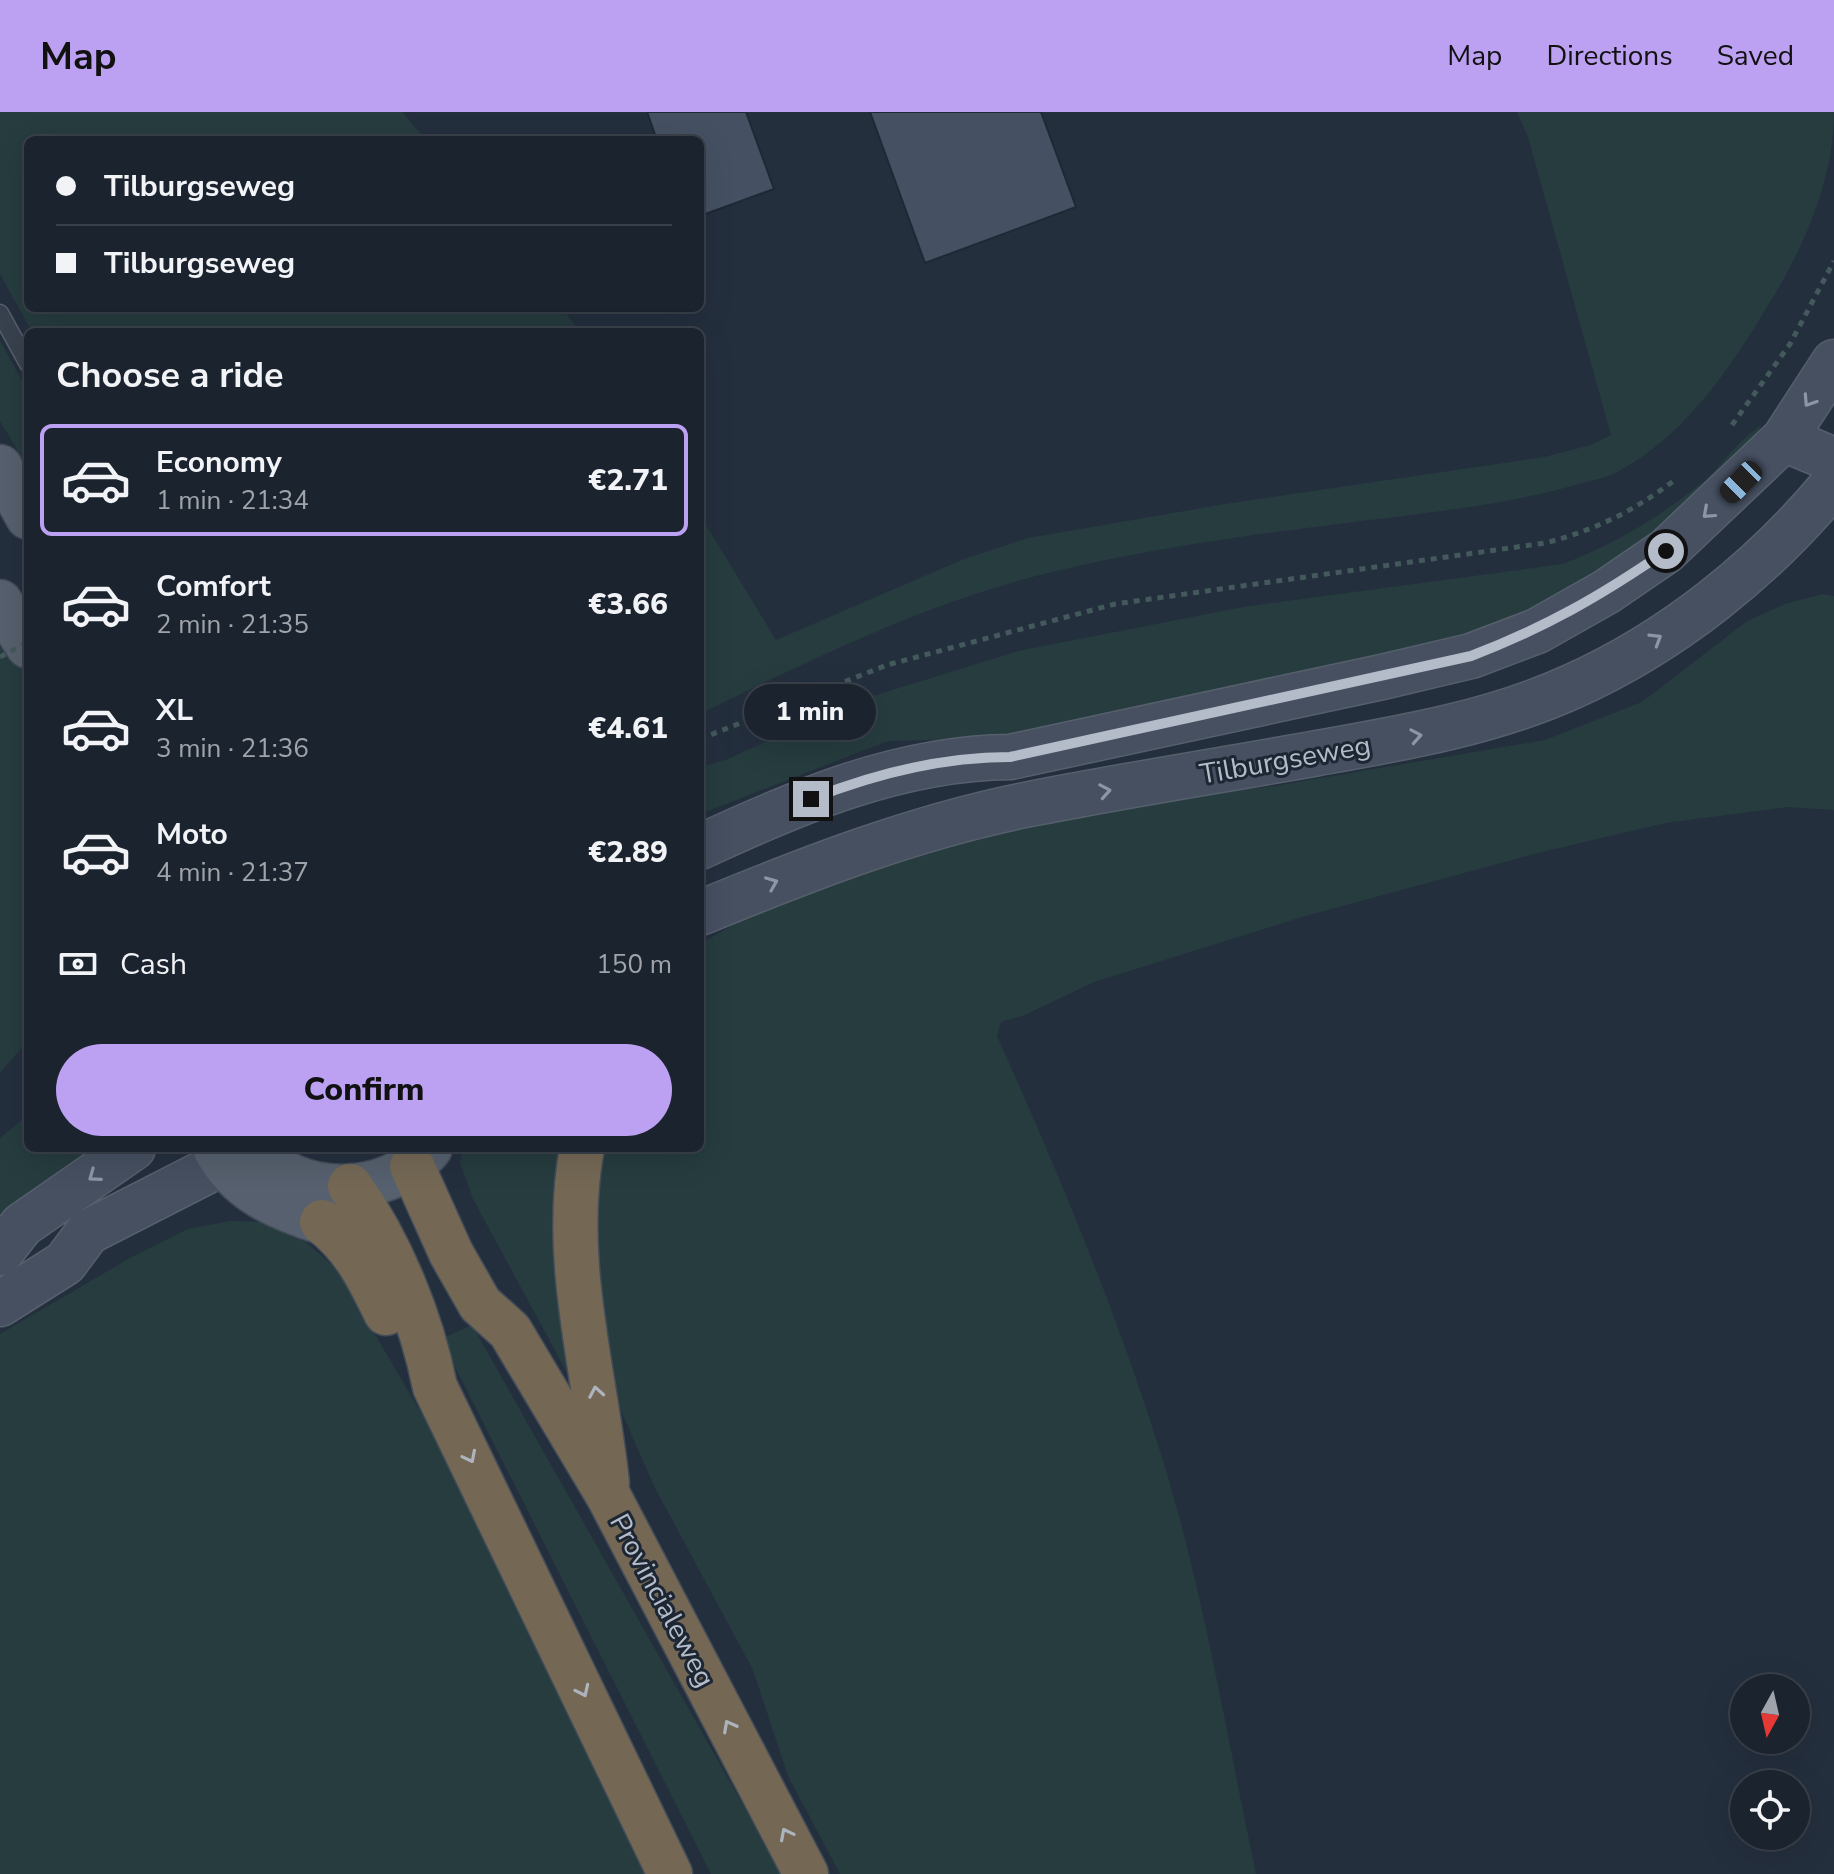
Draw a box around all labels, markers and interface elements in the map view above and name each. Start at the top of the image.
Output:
text: Map [40,31,117,82]
text: Map [1447,37,1502,75]
text: Directions [1546,37,1673,75]
text: Saved [1717,37,1794,75]
text: Tilburgseweg [104,166,295,207]
text: Tilburgseweg [104,243,295,284]
text: Choose a ride [56,351,284,400]
one-way arrow [1804,392,1819,406]
text: Economy [156,442,282,483]
icon: car [60,444,132,516]
car [1716,457,1766,507]
text: €2.71 [588,460,668,501]
text: 1 min · 21:34 [156,483,309,518]
one-way arrow [1703,503,1718,518]
route start [1648,533,1684,569]
text: Comfort [156,566,271,607]
icon: car [60,568,132,640]
text: €3.66 [588,584,668,625]
text: 2 min · 21:35 [156,607,309,642]
one-way arrow [1647,634,1662,649]
callout: 1 min [745,683,877,739]
text: XL [156,690,193,731]
icon: car [60,692,132,764]
text: 1 min [776,694,844,729]
text: €4.61 [588,708,668,749]
street label: Tilburgseweg [1197,726,1374,794]
one-way arrow [1409,729,1423,746]
text: 3 min · 21:36 [156,731,309,766]
route end [793,781,829,817]
one-way arrow [1098,783,1112,800]
text: Moto [156,814,228,855]
icon: car [60,816,132,888]
text: €2.89 [588,832,668,873]
text: 4 min · 21:37 [156,855,309,890]
one-way arrow [764,876,778,893]
icon: cash [56,942,100,986]
text: Cash [120,944,187,985]
text: 150 m [596,947,672,982]
button: Confirm [56,1044,672,1136]
one-way arrow [89,1166,103,1181]
one-way arrow [588,1385,605,1399]
one-way arrow [461,1448,476,1463]
street label: Provincialeweg [600,1507,724,1694]
north arrow [1730,1674,1810,1754]
map controls [1730,1674,1810,1850]
one-way arrow [573,1683,589,1697]
one-way arrow [724,1719,739,1734]
button: locate [1730,1770,1810,1850]
one-way arrow [780,1828,796,1843]

